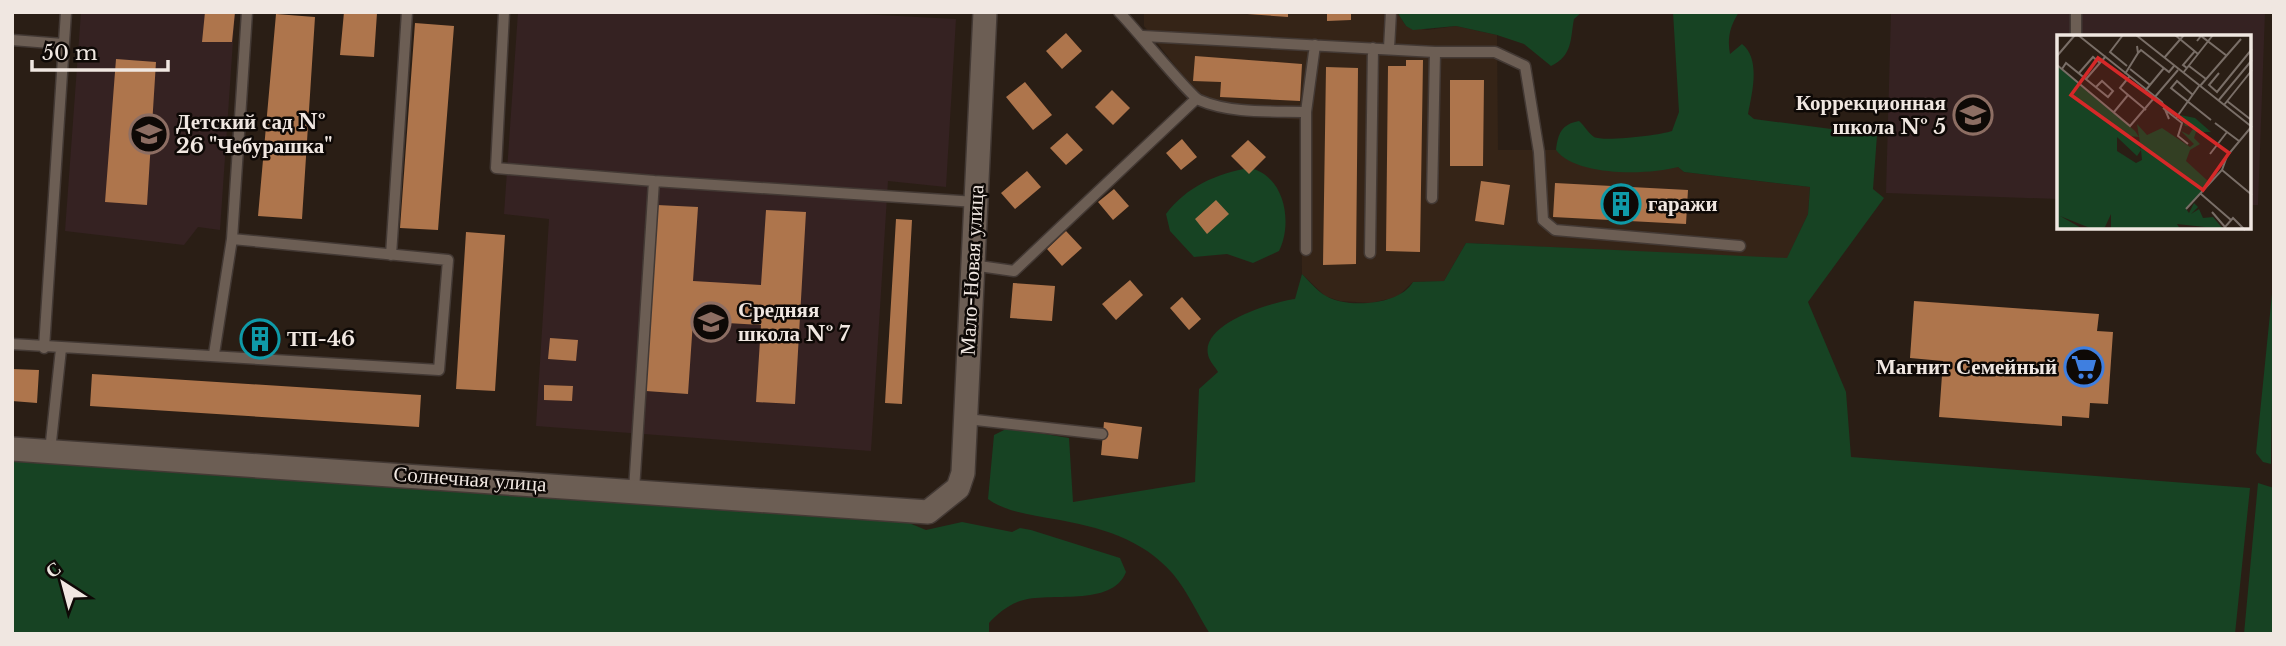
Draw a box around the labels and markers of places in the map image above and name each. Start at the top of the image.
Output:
place label: Коррекционная школа № 5 [1796,90,1946,140]
school or university icon: Коррекционная школа № 5 [1952,94,1994,136]
place label: Детский сад № 26 "Чебурашка" [176,109,333,159]
school or university icon: Детский сад № 26 "Чебурашка" [128,113,170,155]
building icon: гаражи [1600,183,1642,225]
place label: гаражи [1648,191,1718,217]
place label: Средняя школа № 7 [738,297,851,347]
school or university icon: Средняя школа № 7 [690,301,732,343]
building icon: ТП-46 [239,318,281,360]
place label: ТП-46 [287,326,355,352]
supermarket icon: Магнит Семейный [2063,346,2105,388]
place label: Магнит Семейный [1876,354,2057,380]

